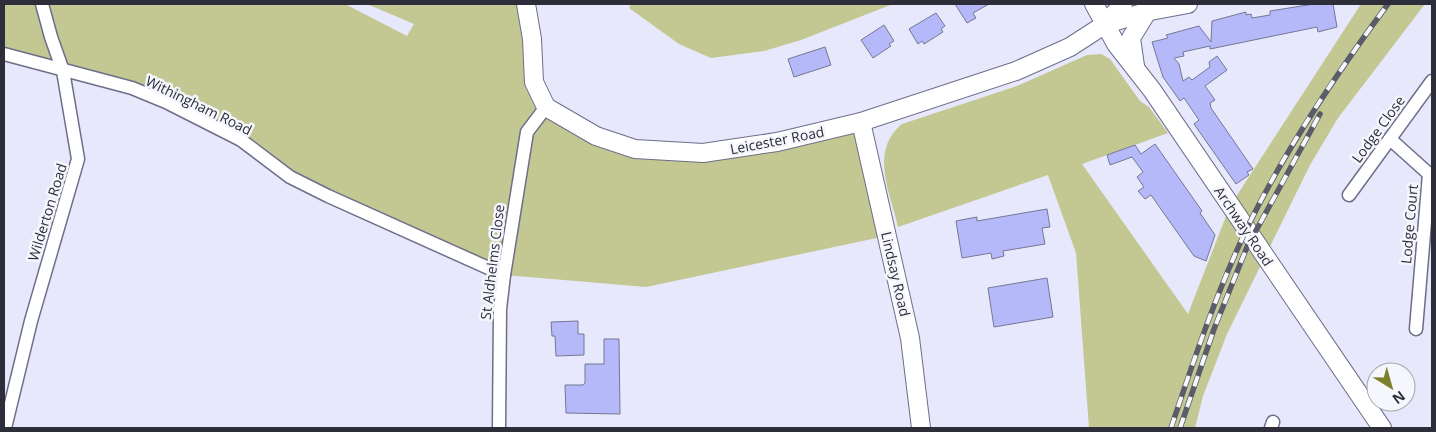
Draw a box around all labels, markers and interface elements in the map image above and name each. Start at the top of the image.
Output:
street label: Withingham Road [143,71,255,139]
street label: Lodge Close [1347,91,1409,166]
street label: Leicester Road [728,122,826,158]
street label: Wilderton Road [23,161,71,263]
street label: Archway Road [1210,182,1278,270]
street label: Lodge Court [1396,183,1422,265]
street label: St Aldhelms Close [476,203,509,321]
street label: Lindsay Road [877,230,915,318]
north arrow [1366,362,1416,412]
text: N [1389,387,1409,409]

